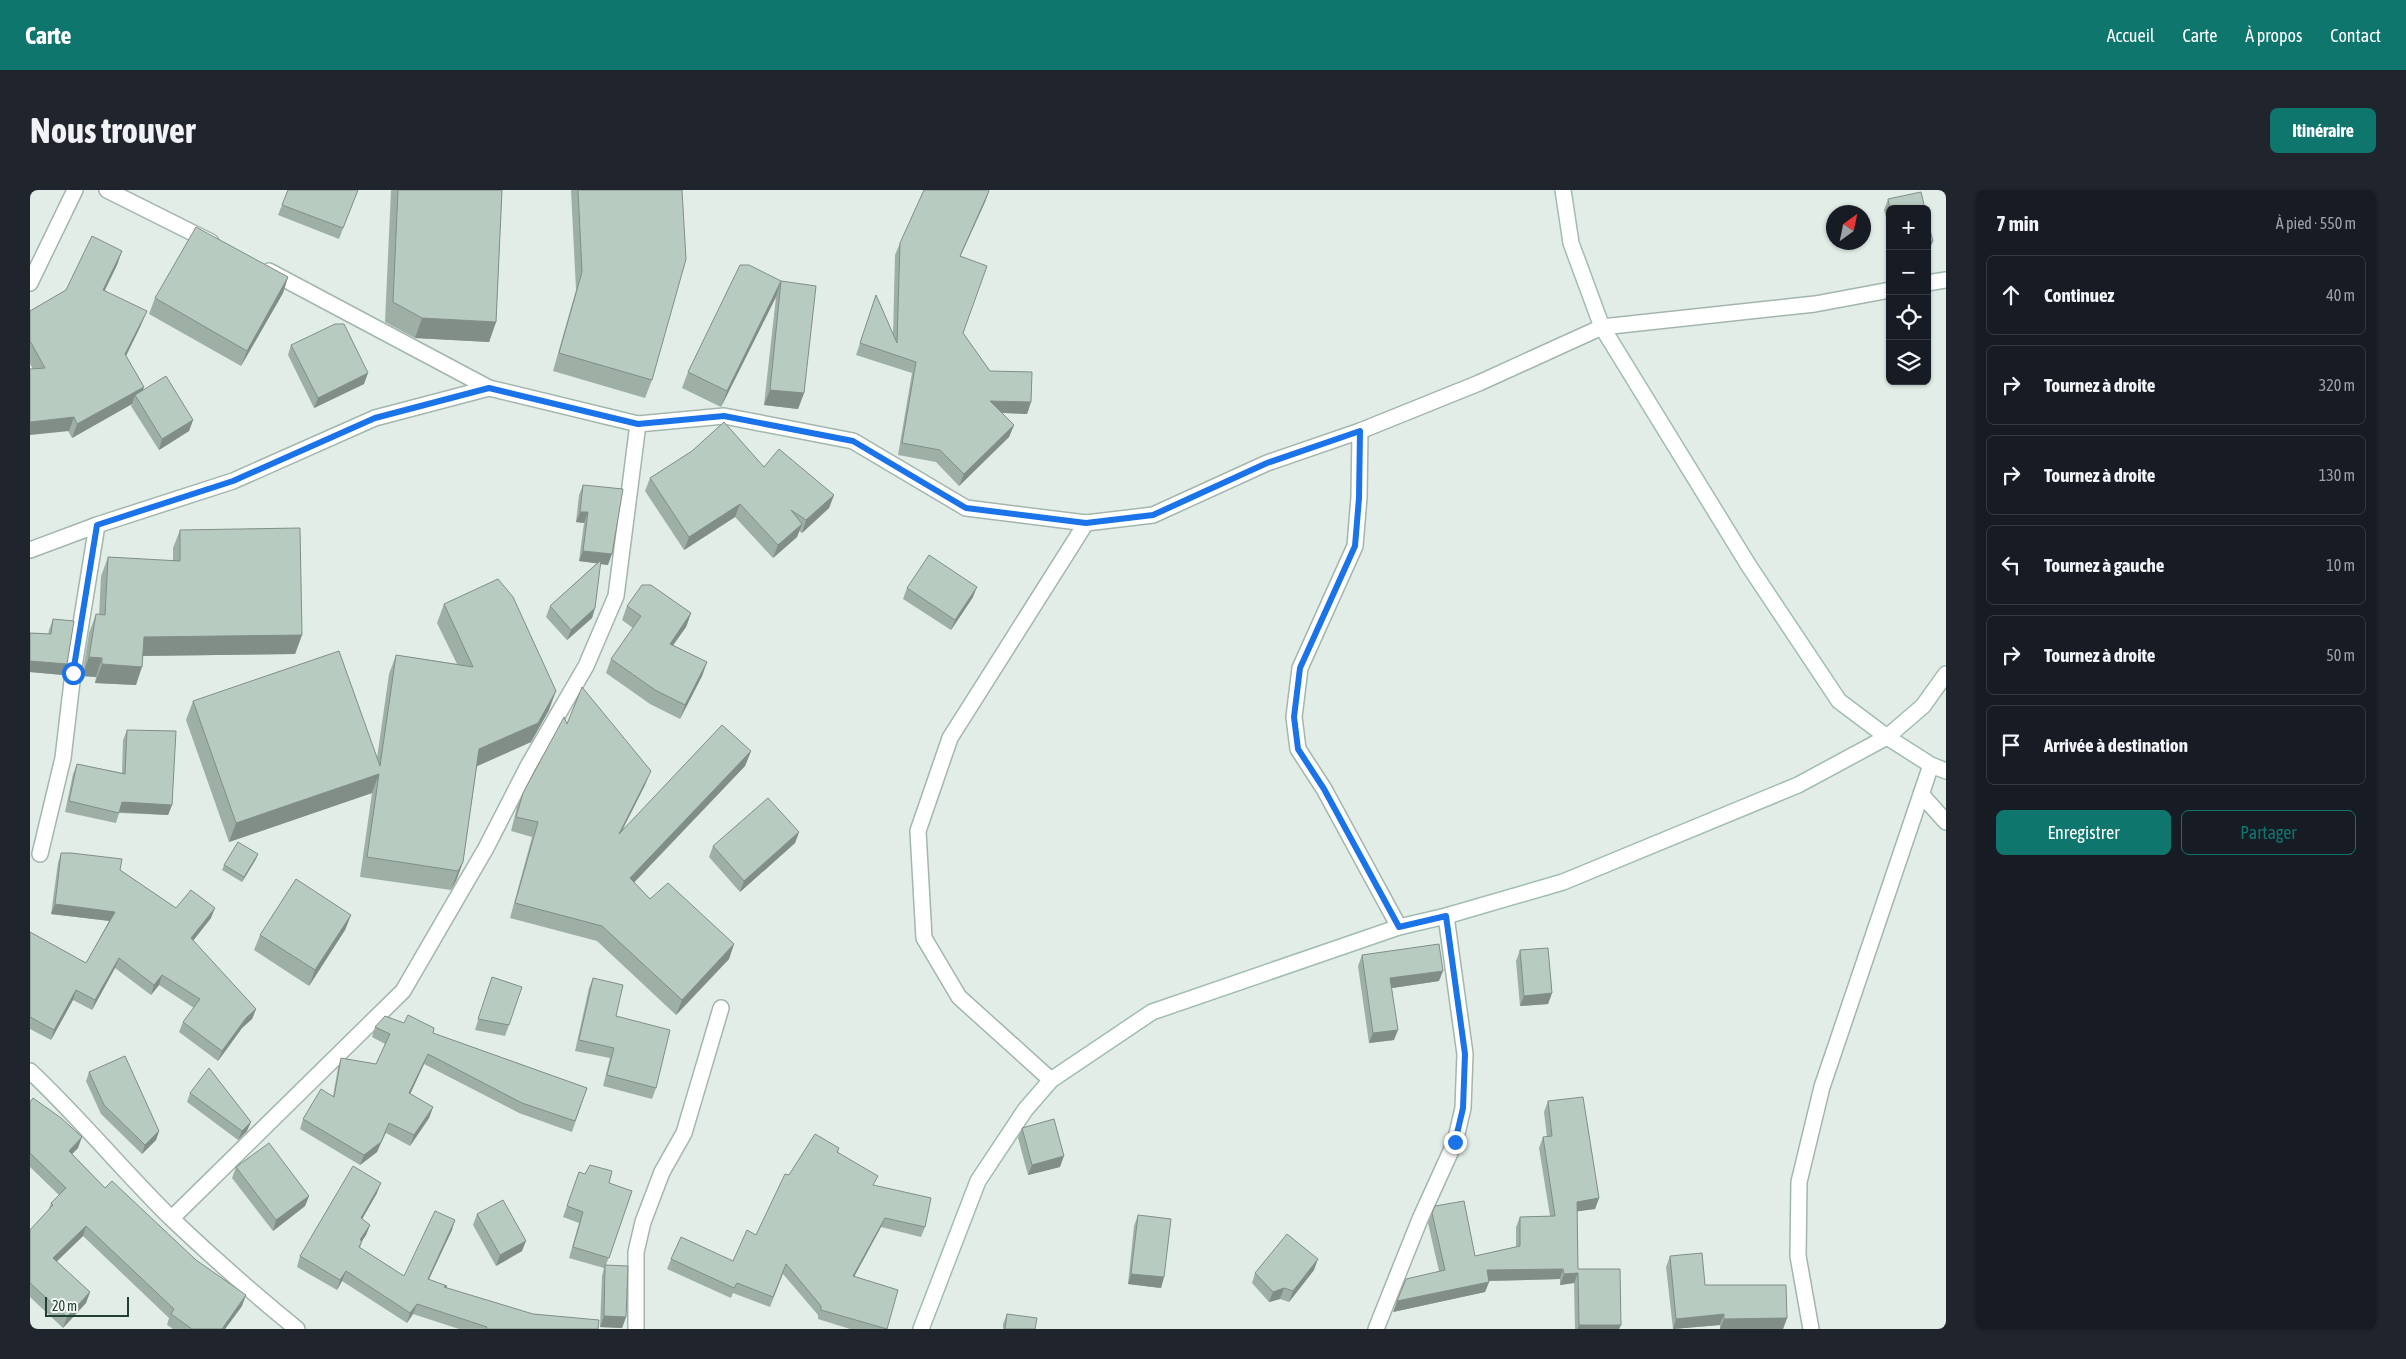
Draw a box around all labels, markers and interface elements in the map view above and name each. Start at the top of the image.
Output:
text: Carte [25,22,71,49]
text: Accueil [2107,25,2155,46]
text: Carte [2183,25,2217,46]
text: À propos [2245,25,2302,46]
text: Contact [2330,25,2381,46]
button: Itinéraire [2270,108,2376,153]
text: Nous trouver [30,110,195,150]
north arrow [1826,205,1871,250]
map controls [1886,205,1931,385]
button: + [1886,205,1931,250]
text: 7 min [1996,211,2039,235]
text: À pied · 550 m [2276,214,2356,232]
button: − [1886,250,1931,295]
icon: ahead [1997,281,2025,309]
text: Continuez [2044,284,2114,306]
text: 40 m [2326,286,2355,304]
button: locate [1886,295,1931,340]
button: layers [1886,340,1931,385]
icon: right [1997,371,2025,399]
text: Tournez à droite [2044,374,2155,396]
text: 320 m [2319,376,2355,394]
icon: right [1997,461,2025,489]
text: Tournez à droite [2044,464,2155,486]
text: 130 m [2319,466,2355,484]
icon: left [1997,551,2025,579]
text: Tournez à gauche [2044,554,2164,576]
text: 10 m [2326,556,2355,574]
icon: right [1997,641,2025,669]
text: Tournez à droite [2044,644,2155,666]
text: 50 m [2326,646,2355,664]
route start [62,662,85,685]
icon: arrive [1997,731,2025,759]
text: Arrivée à destination [2044,734,2188,756]
button: Enregistrer [1996,810,2171,855]
button: Partager [2181,810,2356,855]
route end [1444,1131,1467,1154]
scale bar [45,1294,129,1317]
text: 20 m [52,1298,77,1314]

